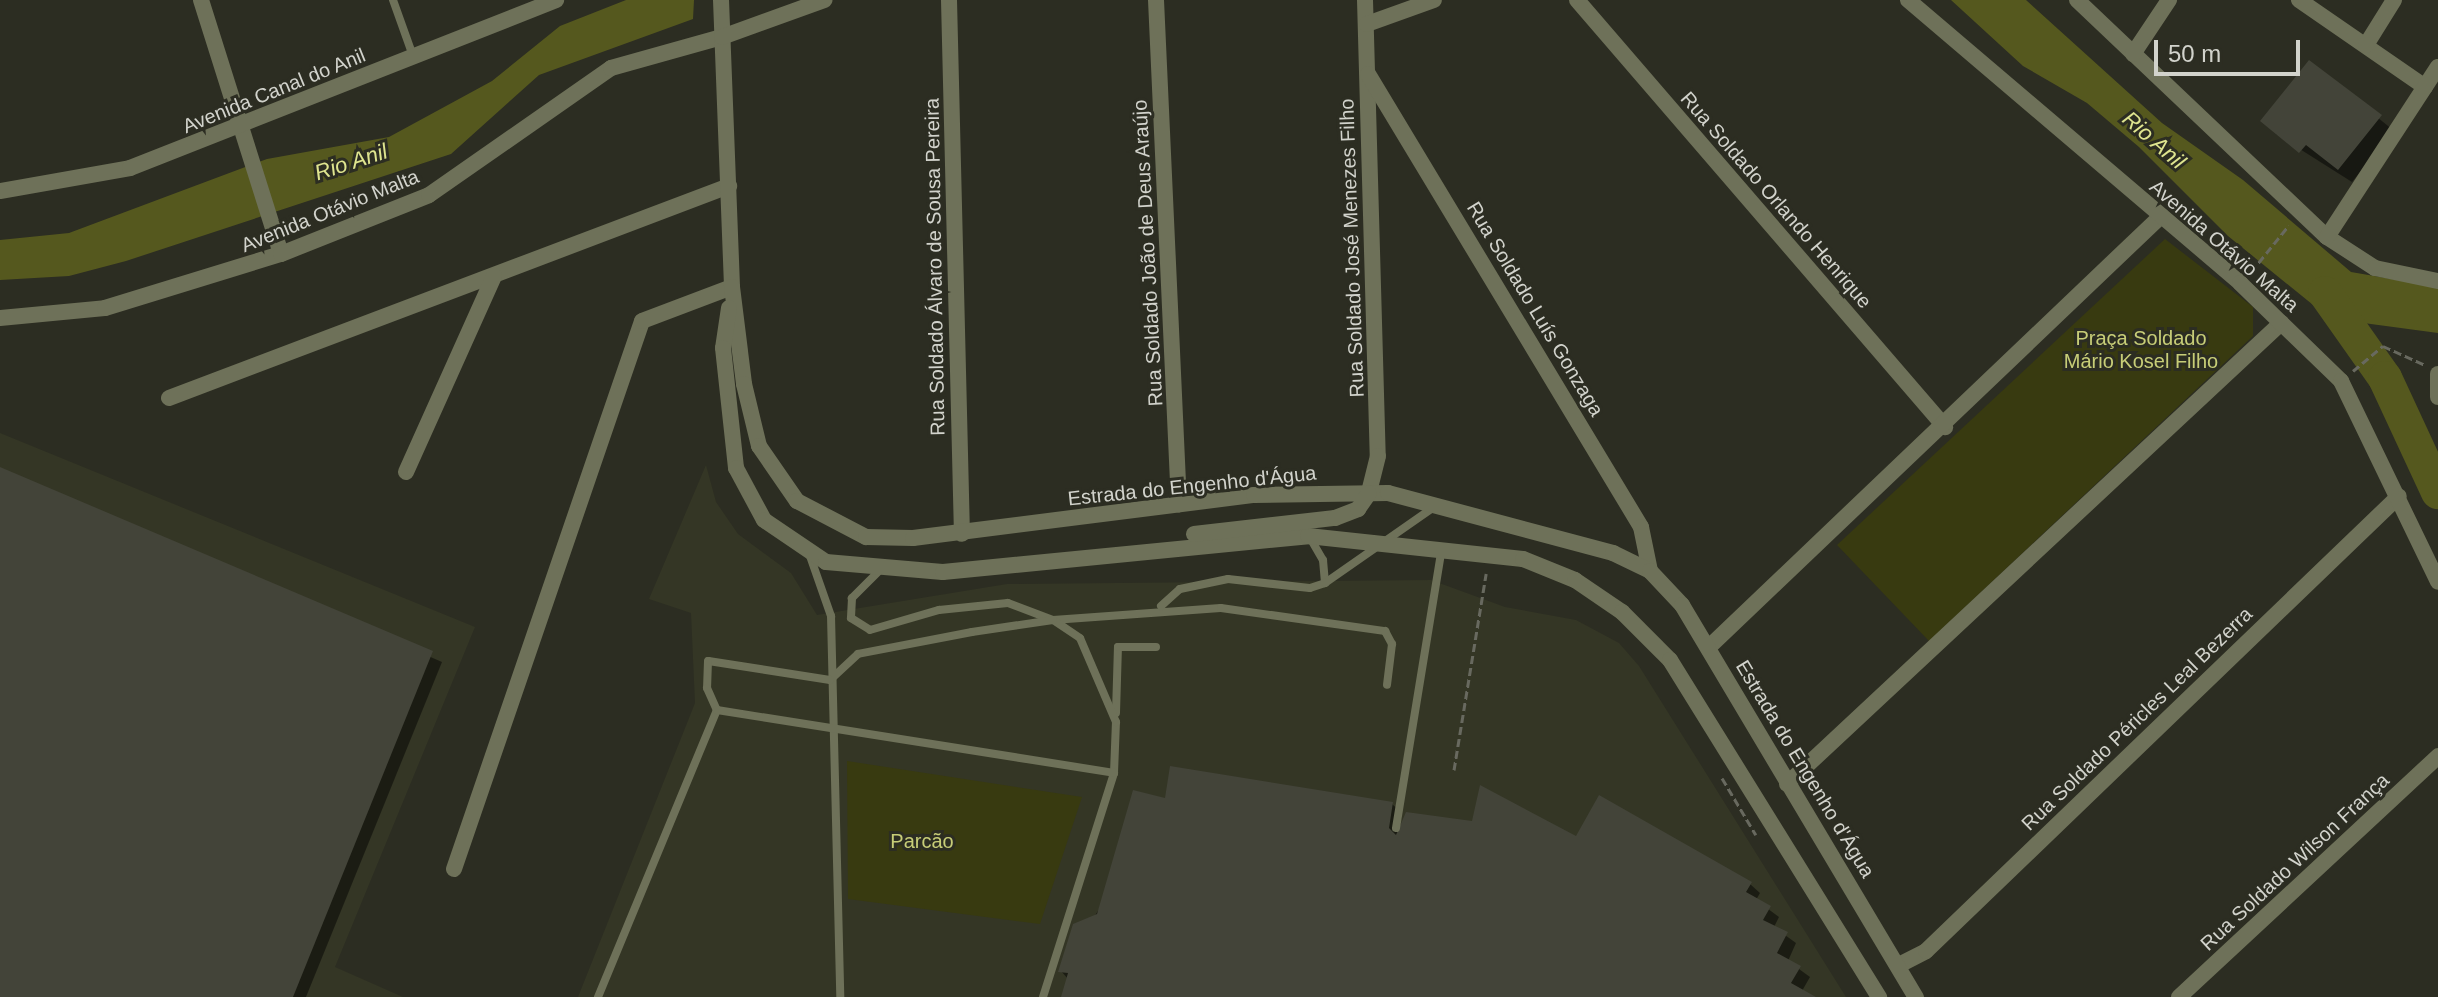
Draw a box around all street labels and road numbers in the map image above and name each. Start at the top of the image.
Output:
street label: Avenida Canal do Anil [178,43,370,139]
street label: Rua Soldado Orlando Henrique [1675,87,1877,313]
street label: Rua Soldado Álvaro de Sousa Pereira [920,98,950,436]
street label: Rua Soldado José Menezes Filho [1335,98,1369,398]
street label: Rua Soldado João de Deus Araújo [1128,99,1168,407]
street label: Avenida Otávio Malta [238,164,422,258]
street label: Avenida Otávio Malta [2145,175,2303,317]
street label: Rua Soldado Luís Gonzaga [1461,198,1609,420]
street label: Estrada do Engenho d'Água [1067,461,1317,511]
street label: Rua Soldado Péricles Leal Bezerra [2017,602,2257,836]
street label: Estrada do Engenho d'Água [1730,656,1880,882]
street label: Rua Soldado Wilson França [2196,768,2394,956]

